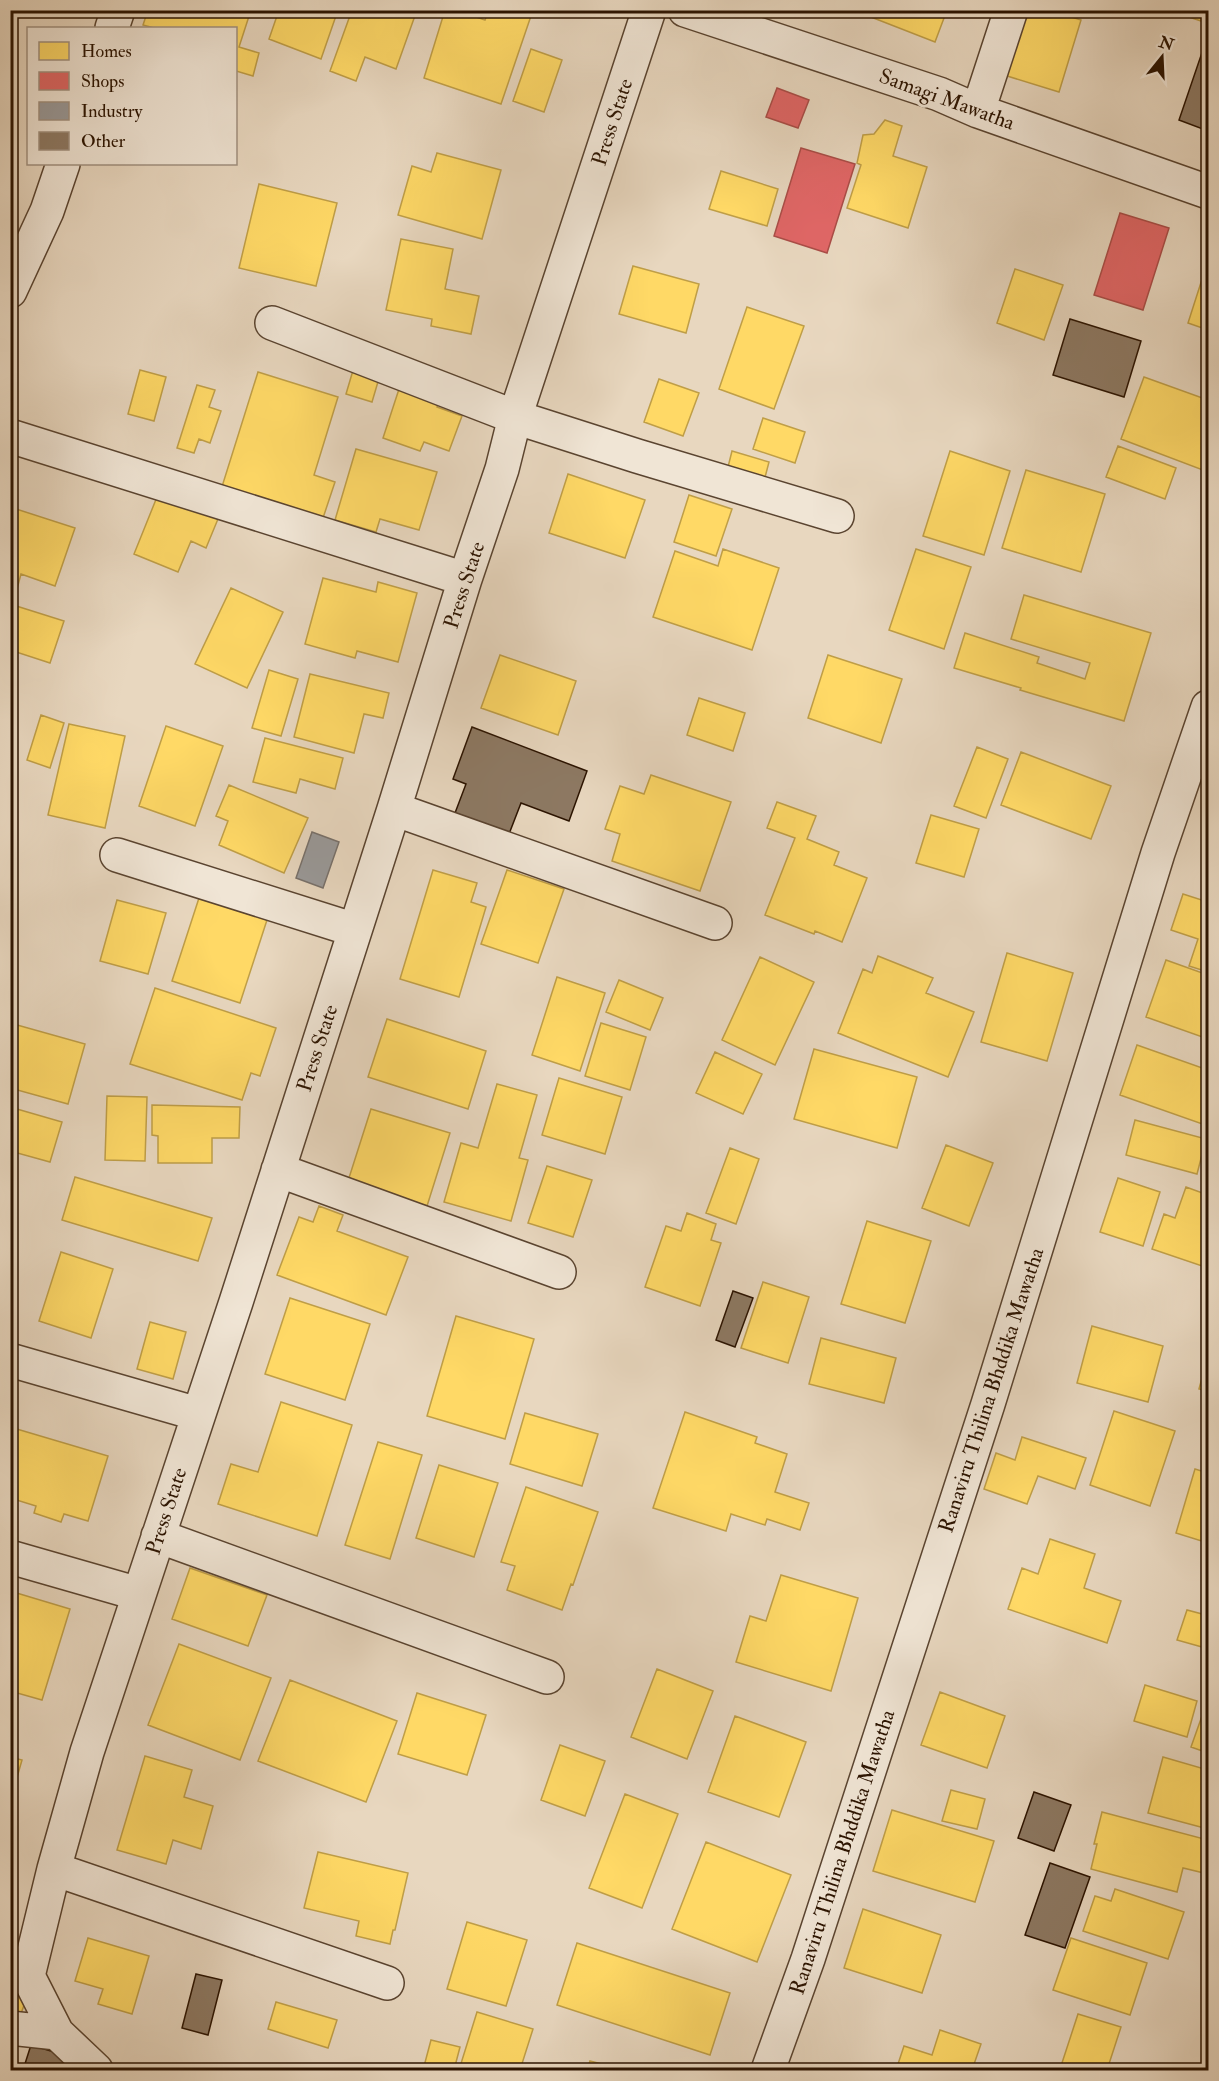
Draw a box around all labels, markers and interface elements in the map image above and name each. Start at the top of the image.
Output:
legend [27,27,237,165]
north arrow [1132,27,1192,87]
text: N [1155,32,1177,56]
text: Homes [81,40,132,63]
street label: Samagi Mawatha [875,62,1019,137]
text: Shops [81,70,124,93]
street label: Press State [586,75,639,169]
text: Industry [81,100,143,123]
text: Other [81,130,125,153]
street label: Press State [438,538,491,632]
street label: Press State [291,1001,344,1095]
street label: Ranaviru Thilina Bhddika Mawatha [933,1244,1050,1536]
street label: Press State [140,1464,193,1558]
street label: Ranaviru Thilina Bhddika Mawatha [784,1706,901,1998]

